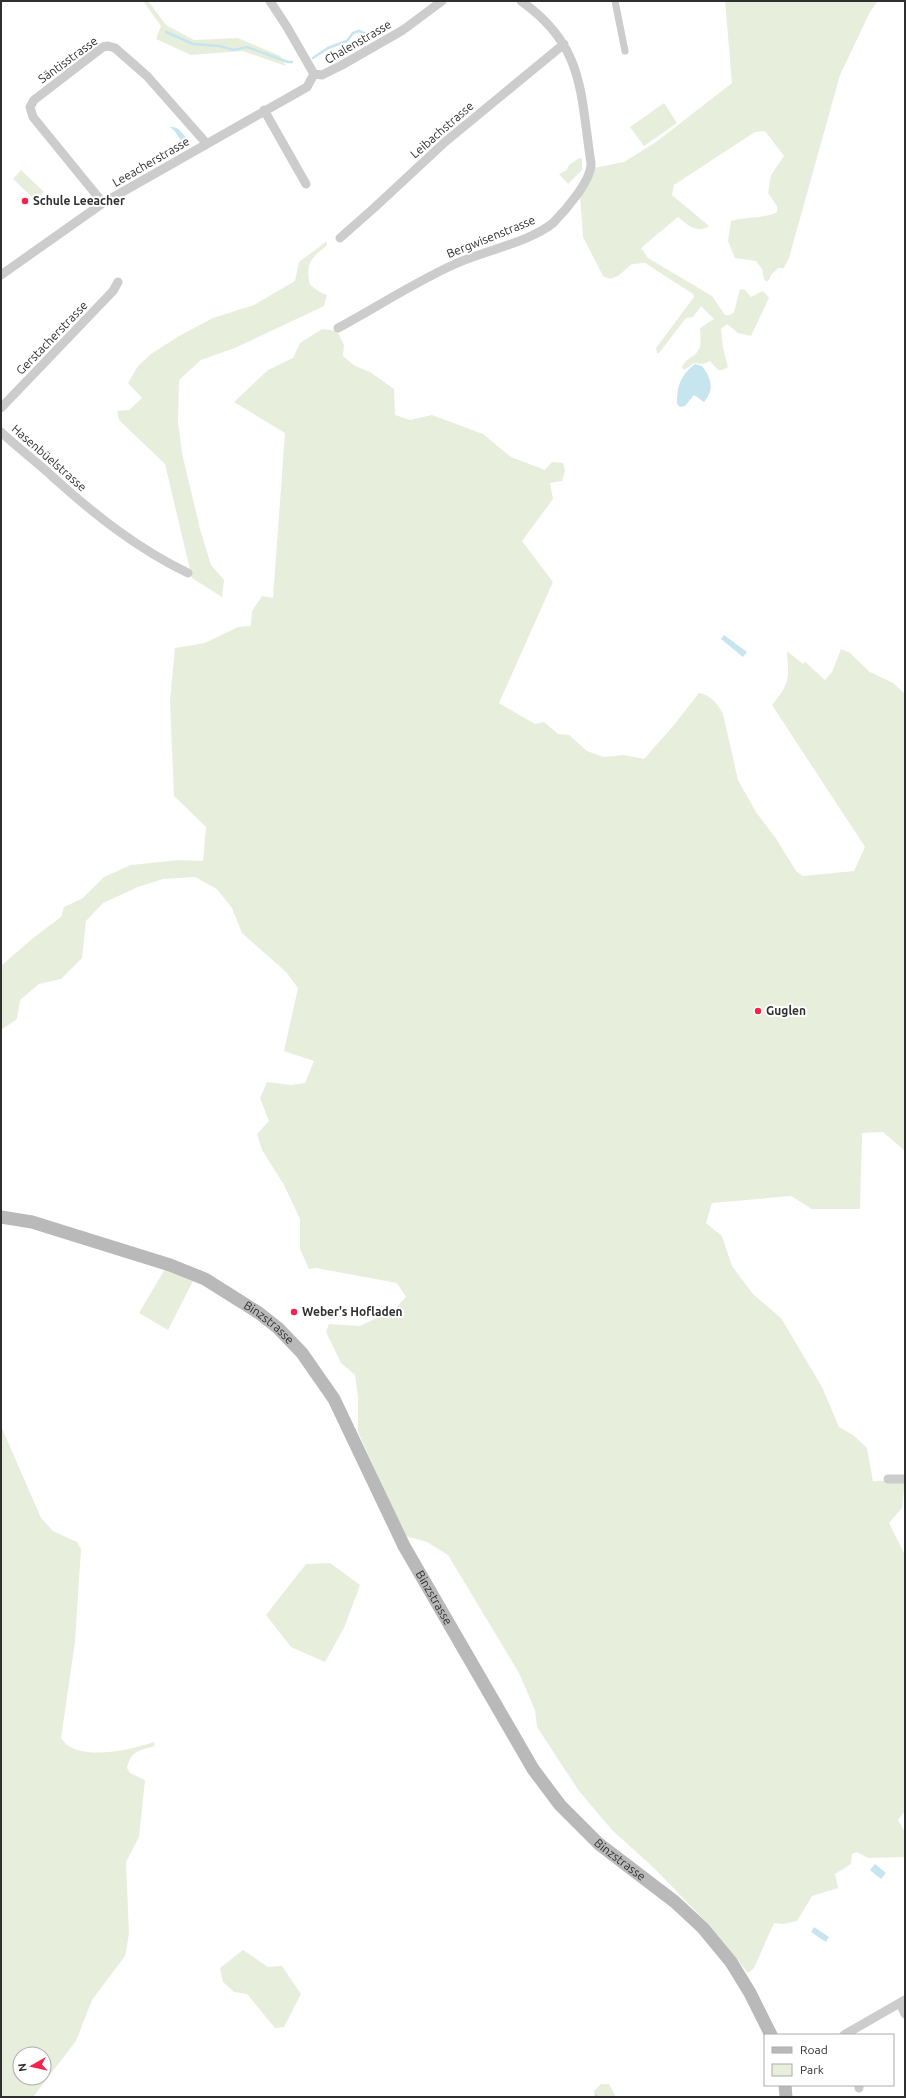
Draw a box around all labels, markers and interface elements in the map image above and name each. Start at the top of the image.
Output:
street label: Chalenstrasse [322,17,393,66]
street label: Säntisstrasse [36,34,100,85]
street label: Leibachstrasse [408,99,476,160]
street label: Leeacherstrasse [110,134,192,189]
place label: Schule Leeacher [33,194,125,207]
marker: Schule Leeacher [20,196,30,206]
street label: Bergwisenstrasse [445,213,537,260]
street label: Gerstacherstrasse [13,298,90,377]
street label: Hasenbüelstrasse [9,422,89,494]
place label: Guglen [766,1004,806,1017]
marker: Guglen [753,1006,763,1016]
street label: Binzstrasse [242,1298,297,1346]
place label: Weber's Hofladen [302,1305,403,1318]
marker: Weber's Hofladen [289,1307,299,1317]
street label: Binzstrasse [414,1568,455,1627]
street label: Binzstrasse [592,1836,648,1883]
legend [764,2034,894,2086]
text: Road [800,2043,828,2056]
north arrow [12,2046,52,2086]
text: N [16,2062,29,2072]
text: Park [800,2063,824,2076]

